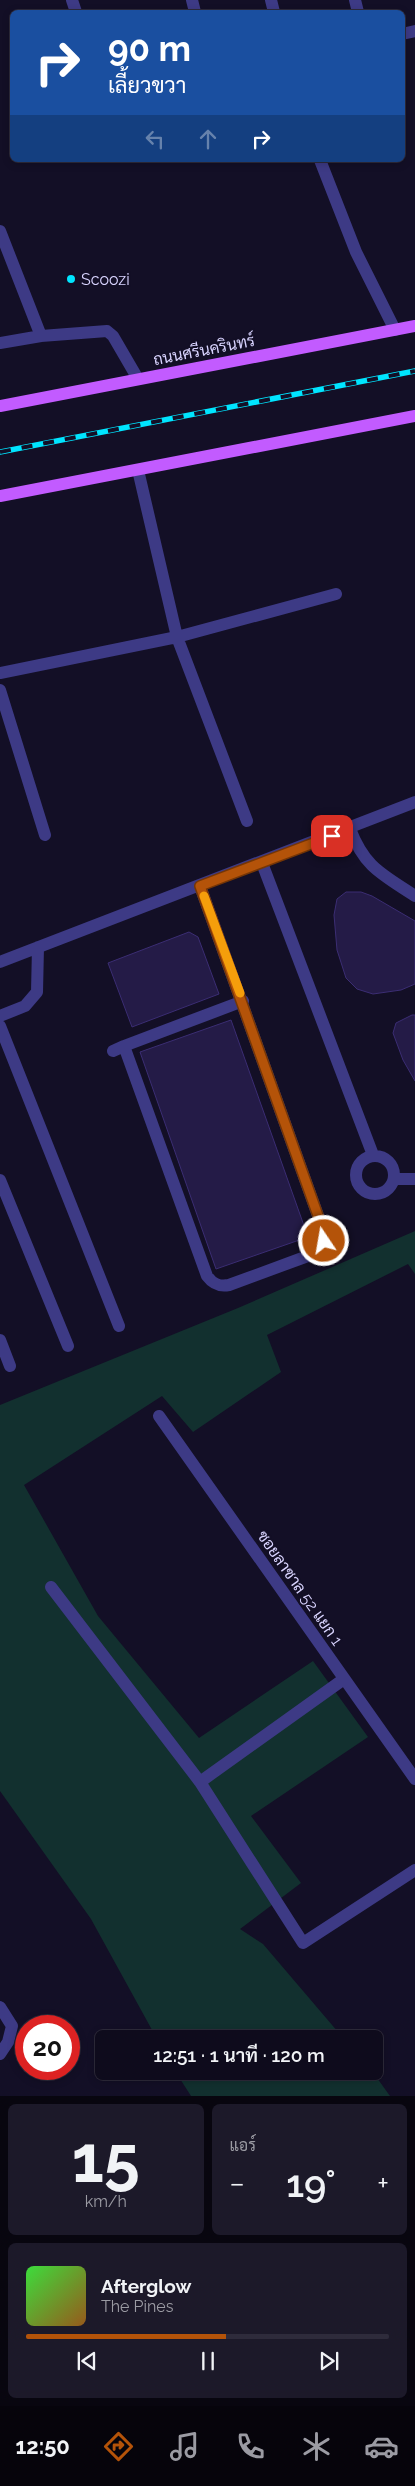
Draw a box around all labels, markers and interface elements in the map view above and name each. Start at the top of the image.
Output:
text: 90 m [108,28,191,69]
icon: right [25,30,90,95]
text: เลี้ยวขวา [108,72,186,98]
icon: left [141,125,169,153]
icon: ahead [194,125,222,153]
icon: right [247,125,275,153]
place label: Scoozi [81,270,130,289]
marker: Scoozi [65,273,77,285]
street label: ถนนศรีนครินทร์ [151,328,257,369]
pin [311,815,353,857]
icon: arrive [318,822,346,850]
position arrow [297,1214,349,1266]
street label: ซอยลาซาล 52 แยก 1 [253,1527,347,1649]
speed limit sign: 20 [15,2015,80,2080]
text: 12:51 · 1 นาที · 120 m [153,2044,325,2066]
text: 15 [72,2121,140,2197]
text: แอร์ [230,2136,256,2155]
text: 19° [286,2161,336,2206]
text: − [230,2167,245,2200]
text: + [377,2167,389,2200]
text: km/h [85,2192,127,2211]
text: Afterglow [101,2275,191,2297]
text: The Pines [101,2297,173,2316]
icon: previous [73,2347,101,2375]
icon: pause [194,2347,222,2375]
icon: next [315,2347,343,2375]
icon: directions [101,2429,136,2464]
icon: music [167,2429,202,2464]
icon: phone [233,2429,268,2464]
icon: climate [299,2429,334,2464]
icon: car [364,2429,399,2464]
text: 12:50 [15,2433,70,2459]

